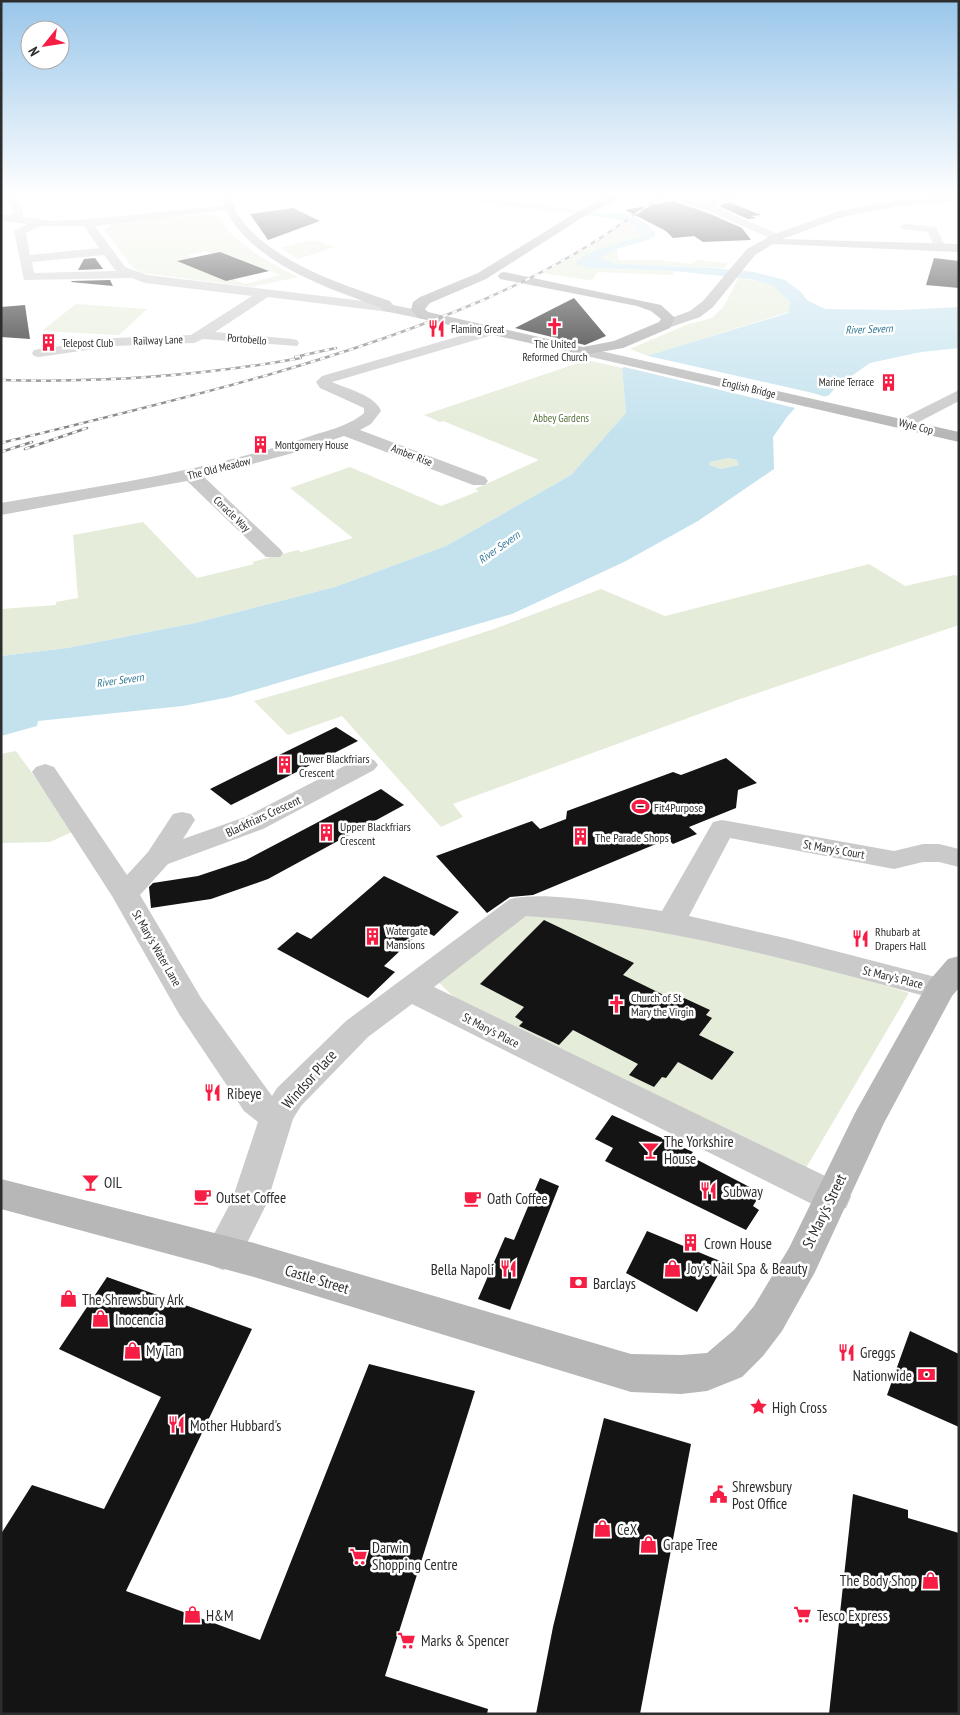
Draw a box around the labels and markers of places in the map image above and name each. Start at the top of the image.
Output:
church icon: The United Reformed Church [545,316,565,336]
restaurant icon: Flaming Great [427,319,447,339]
place label: Flaming Great [451,322,504,336]
building icon: Telepost Club [38,333,58,353]
place label: Telepost Club [62,336,113,350]
place label: The United Reformed Church [522,337,588,364]
building icon: Marine Terrace [878,372,898,392]
place label: Marine Terrace [819,375,874,389]
building icon: Montgomery House [251,435,271,455]
place label: Montgomery House [275,438,349,452]
place label: Lower Blackfriars Crescent [299,751,370,780]
building icon: Lower Blackfriars Crescent [275,755,295,775]
sports icon: Fit4Purpose [630,797,650,817]
place label: Fit4Purpose [654,800,703,815]
place label: Upper Blackfriars Crescent [340,819,411,848]
building icon: Upper Blackfriars Crescent [316,823,336,843]
building icon: The Parade Shops [571,827,591,847]
place label: The Parade Shops [595,830,669,845]
place label: Watergate Mansions [386,923,428,952]
place label: Rhubarb at Drapers Hall [875,924,926,953]
building icon: Watergate Mansions [362,927,382,947]
restaurant icon: Rhubarb at Drapers Hall [851,928,871,948]
place label: Church of St Mary the Virgin [631,990,694,1019]
church icon: Church of St Mary the Virgin [607,994,627,1014]
restaurant icon: Ribeye [203,1083,223,1103]
place label: Ribeye [227,1084,262,1103]
place label: The Yorkshire House [664,1132,734,1168]
bar icon: The Yorkshire House [640,1140,660,1160]
bar icon: OIL [80,1172,100,1192]
place label: OIL [104,1173,123,1192]
restaurant icon: Subway [699,1181,719,1201]
place label: Subway [723,1182,763,1201]
cafe icon: Outset Coffee [192,1187,212,1207]
place label: Outset Coffee [216,1188,286,1207]
cafe icon: Oath Coffee [463,1188,483,1208]
place label: Oath Coffee [487,1189,548,1208]
building icon: Crown House [680,1233,700,1253]
place label: Crown House [704,1234,772,1253]
shop icon: Joy's Nail Spa & Beauty [663,1258,683,1278]
restaurant icon: Bella Napoli [498,1259,518,1279]
place label: Joy's Nail Spa & Beauty [686,1259,808,1278]
place label: Bella Napoli [431,1260,494,1279]
bank icon: Barclays [569,1273,589,1293]
place label: Barclays [593,1274,636,1293]
shop icon: The Shrewsbury Ark [58,1289,78,1309]
place label: The Shrewsbury Ark [82,1290,184,1309]
shop icon: Inocencia [91,1309,111,1329]
place label: Inocencia [115,1310,164,1329]
shop icon: My Tan [122,1340,142,1360]
place label: My Tan [146,1341,182,1360]
restaurant icon: Greggs [836,1342,856,1362]
place label: Greggs [860,1343,896,1362]
bank icon: Nationwide [916,1365,936,1385]
place label: Nationwide [853,1366,912,1385]
place icon: High Cross [748,1397,768,1417]
place label: High Cross [772,1398,827,1417]
restaurant icon: Mother Hubbard's [166,1415,186,1435]
place label: Mother Hubbard's [190,1416,281,1435]
place label: Shrewsbury Post Office [732,1477,792,1513]
public building icon: Shrewsbury Post Office [708,1485,728,1505]
shop icon: CeX [593,1519,613,1539]
place label: CeX [617,1520,638,1539]
shop icon: Grape Tree [639,1534,659,1554]
place label: Grape Tree [663,1535,718,1554]
place label: Darwin Shopping Centre [372,1538,458,1574]
supermarket icon: Darwin Shopping Centre [348,1546,368,1566]
shop icon: The Body Shop [921,1570,941,1590]
place label: The Body Shop [840,1571,917,1590]
shop icon: H&M [182,1605,202,1625]
supermarket icon: Tesco Express [793,1605,813,1625]
place label: H&M [206,1606,233,1625]
place label: Tesco Express [817,1606,888,1625]
supermarket icon: Marks & Spencer [397,1630,417,1650]
place label: Marks & Spencer [421,1631,510,1650]

